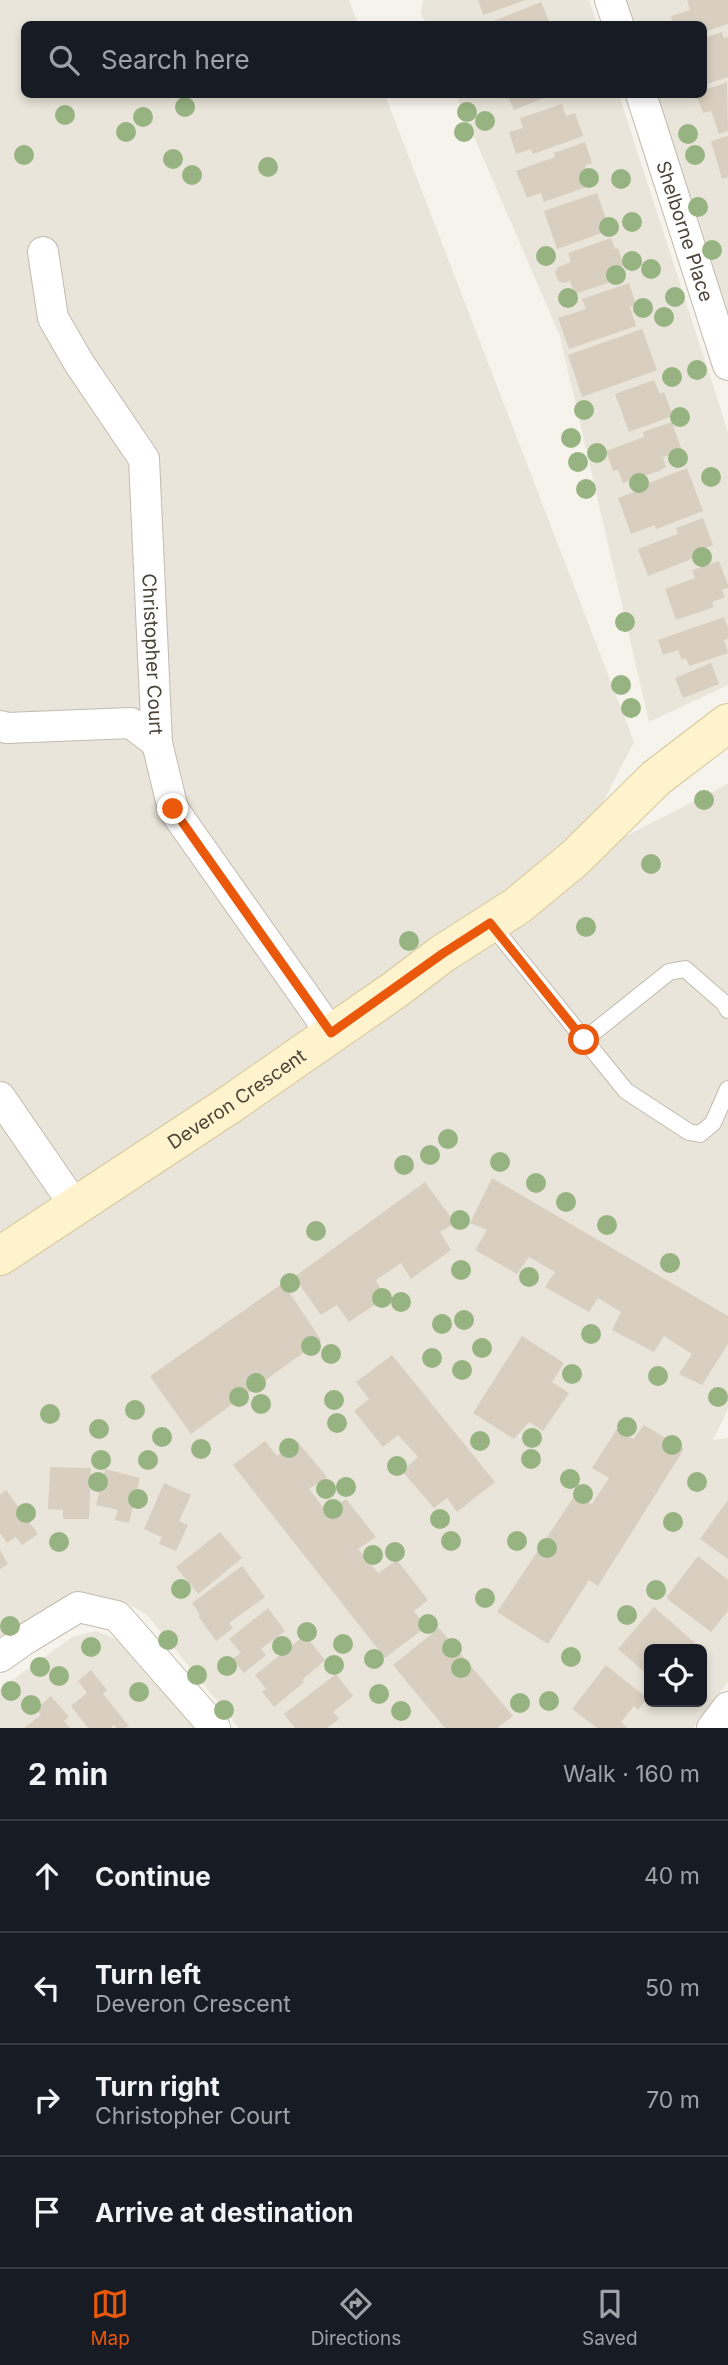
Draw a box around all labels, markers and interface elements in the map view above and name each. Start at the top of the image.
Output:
search box [21,21,707,98]
icon: search [45,41,83,79]
text: Search here [101,44,250,75]
street label: Shelborne Place [652,158,718,304]
street label: Christopher Court [138,573,168,735]
route end [157,793,188,824]
route start [568,1024,599,1055]
street label: Deveron Crescent [163,1044,310,1154]
map controls [644,1644,707,1707]
button: locate [644,1644,707,1707]
text: 2 min [28,1756,108,1792]
text: Walk · 160 m [563,1760,700,1788]
icon: ahead [28,1857,66,1895]
text: Continue [95,1861,211,1892]
text: 40 m [644,1862,700,1890]
text: Turn left [95,1959,201,1990]
icon: left [28,1969,66,2007]
text: 50 m [645,1974,700,2002]
text: Deveron Crescent [95,1990,291,2018]
text: Turn right [95,2071,220,2102]
icon: right [28,2081,66,2119]
text: 70 m [646,2086,700,2114]
text: Christopher Court [95,2102,290,2130]
icon: arrive [28,2193,66,2231]
text: Arrive at destination [95,2197,354,2228]
tab: Map [90,2285,130,2350]
tab: Directions [311,2285,401,2350]
tab: Saved [582,2285,638,2350]

